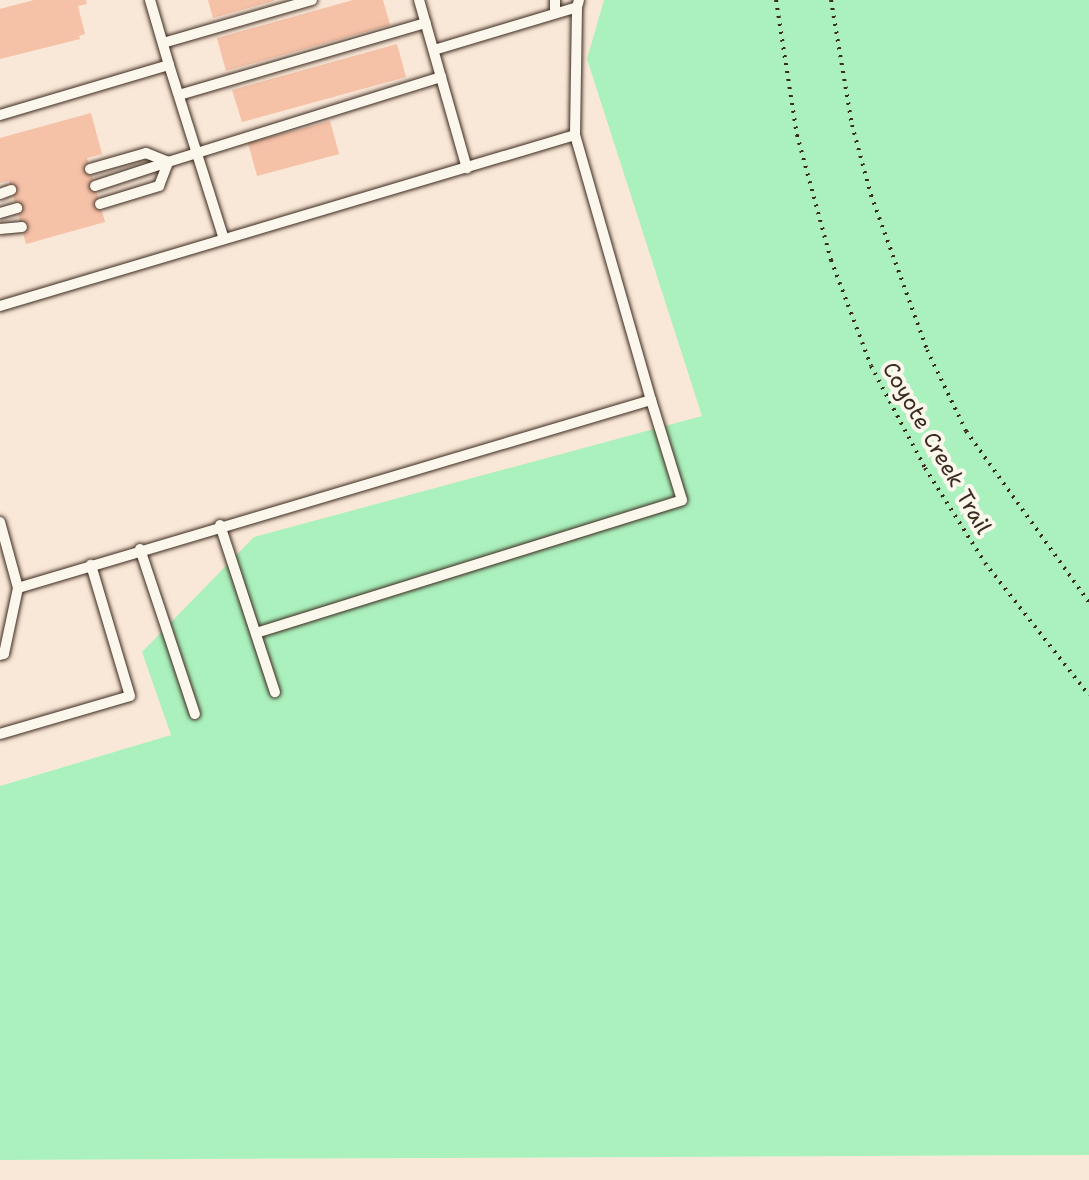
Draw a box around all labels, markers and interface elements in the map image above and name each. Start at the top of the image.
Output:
street label: Coyote Creek Trail [877,357,997,539]

